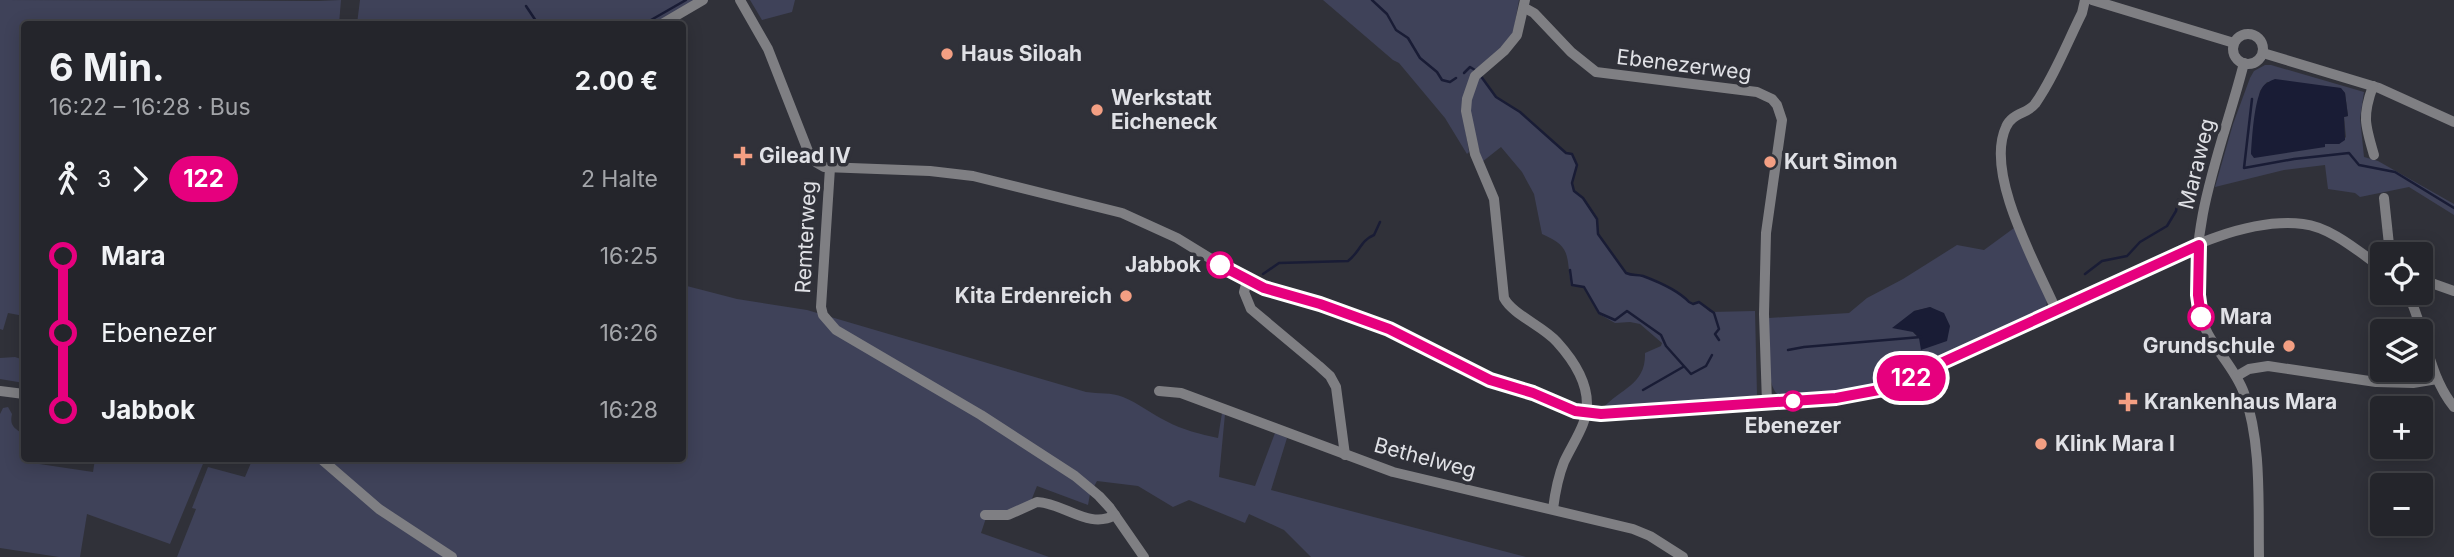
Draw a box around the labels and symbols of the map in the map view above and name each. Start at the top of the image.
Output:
place label: Haus Siloah [961,41,1082,66]
street label: Ebenezerweg [1615,44,1753,85]
marker: Haus Siloah [939,46,955,62]
place label: Werkstatt Eicheneck [1111,85,1218,134]
marker: Werkstatt Eicheneck [1089,102,1105,118]
street label: Maraweg [2173,116,2220,212]
place label: Gilead IV [759,143,851,168]
marker: Gilead IV [733,146,753,166]
place label: Kurt Simon [1784,149,1898,174]
marker: Kurt Simon [1762,154,1778,170]
street label: Remterweg [790,180,821,294]
place label: Jabbok [1125,252,1202,277]
marker: Jabbok [1207,252,1233,278]
place label: Kita Erdenreich [955,283,1112,308]
marker: Kita Erdenreich [1118,288,1134,304]
marker: Mara [2188,304,2214,330]
place label: Mara [2220,304,2272,329]
place label: Grundschule [2143,333,2275,358]
marker: Grundschule [2281,338,2297,354]
line badge: 122 [1871,355,1951,401]
place label: Krankenhaus Mara [2144,389,2337,414]
marker: Ebenezer [1783,391,1803,411]
marker: Krankenhaus Mara [2118,392,2138,412]
place label: Ebenezer [1745,413,1842,438]
place label: Klink Mara I [2055,431,2175,456]
street label: Bethelweg [1371,432,1479,483]
marker: Klink Mara I [2033,436,2049,452]

